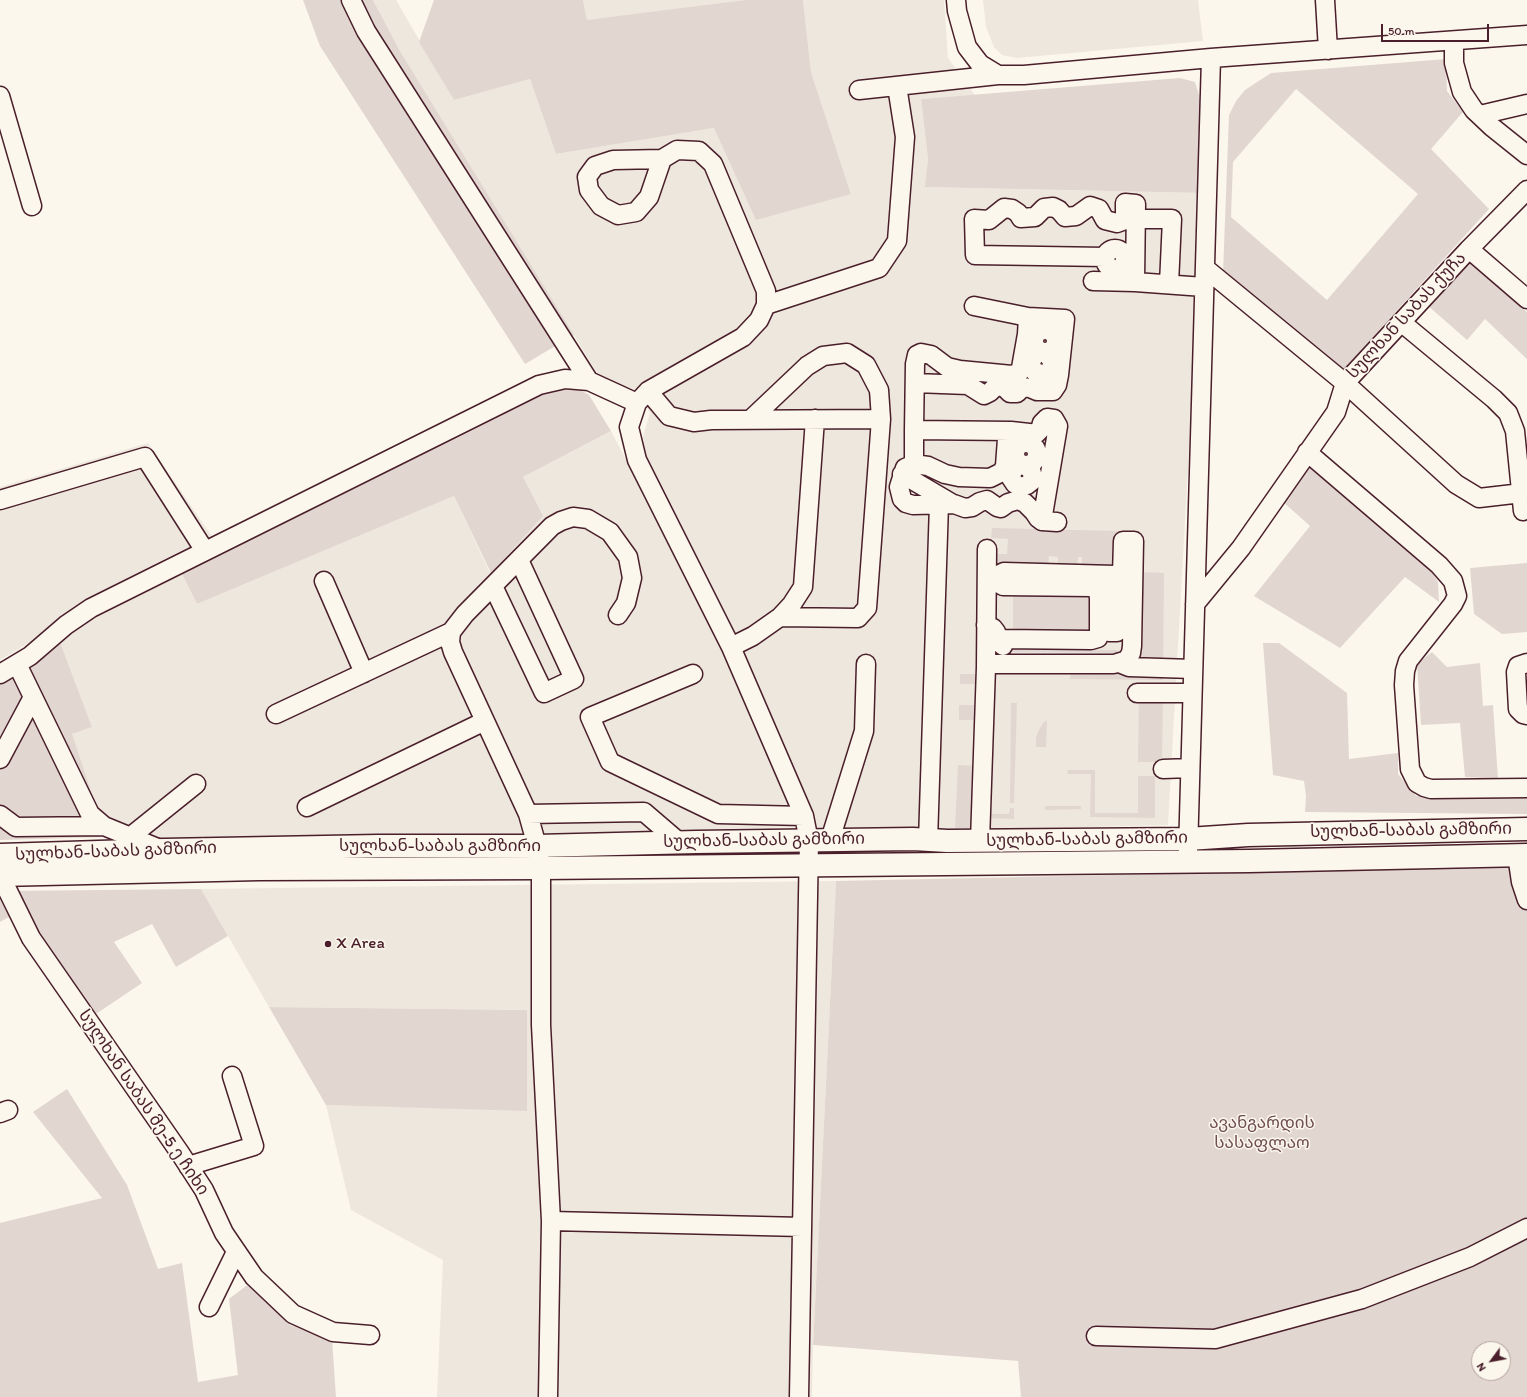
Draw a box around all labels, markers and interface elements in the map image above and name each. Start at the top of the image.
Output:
scale bar [1383,16,1491,42]
text: 50 m [1388,24,1414,38]
street label: სულხან საბას ქუჩა [1343,249,1471,383]
street label: სულხან-საბას გამზირი [1310,819,1512,843]
street label: სულხან-საბას გამზირი [986,828,1188,852]
street label: სულხან-საბას გამზირი [663,829,865,853]
street label: სულხან-საბას გამზირი [339,837,541,857]
street label: სულხან-საბას გამზირი [15,838,217,866]
place label: X Area [336,934,385,954]
marker: X Area [323,939,333,949]
street label: სულხან საბას მე-5 ე ჩიხი [73,1006,213,1200]
park label: ავანგარდის სასაფლაო [1209,1114,1315,1154]
north arrow [1471,1341,1511,1381]
text: N [1474,1360,1489,1374]

